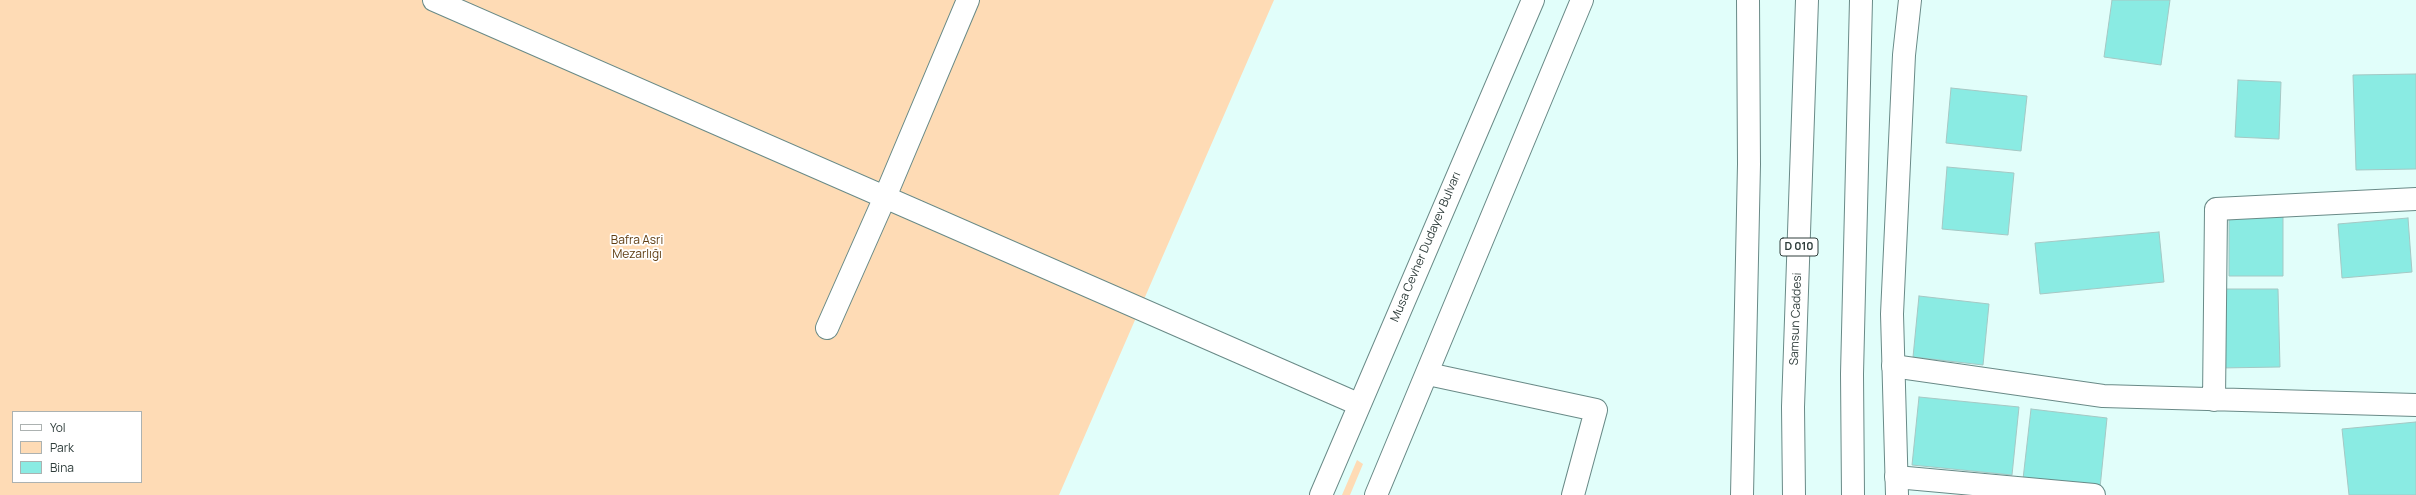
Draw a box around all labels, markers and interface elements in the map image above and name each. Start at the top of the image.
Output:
street label: Musa Cevher Dudayev Bulvarı [1388,170,1464,324]
park label: Bafra Asri Mezarlığı [611,234,663,262]
road number: D 010 [1780,238,1818,256]
street label: Samsun Caddesi [1787,272,1805,366]
legend [12,411,142,483]
text: Yol [50,419,66,436]
text: Park [50,439,74,456]
text: Bina [50,459,74,476]

